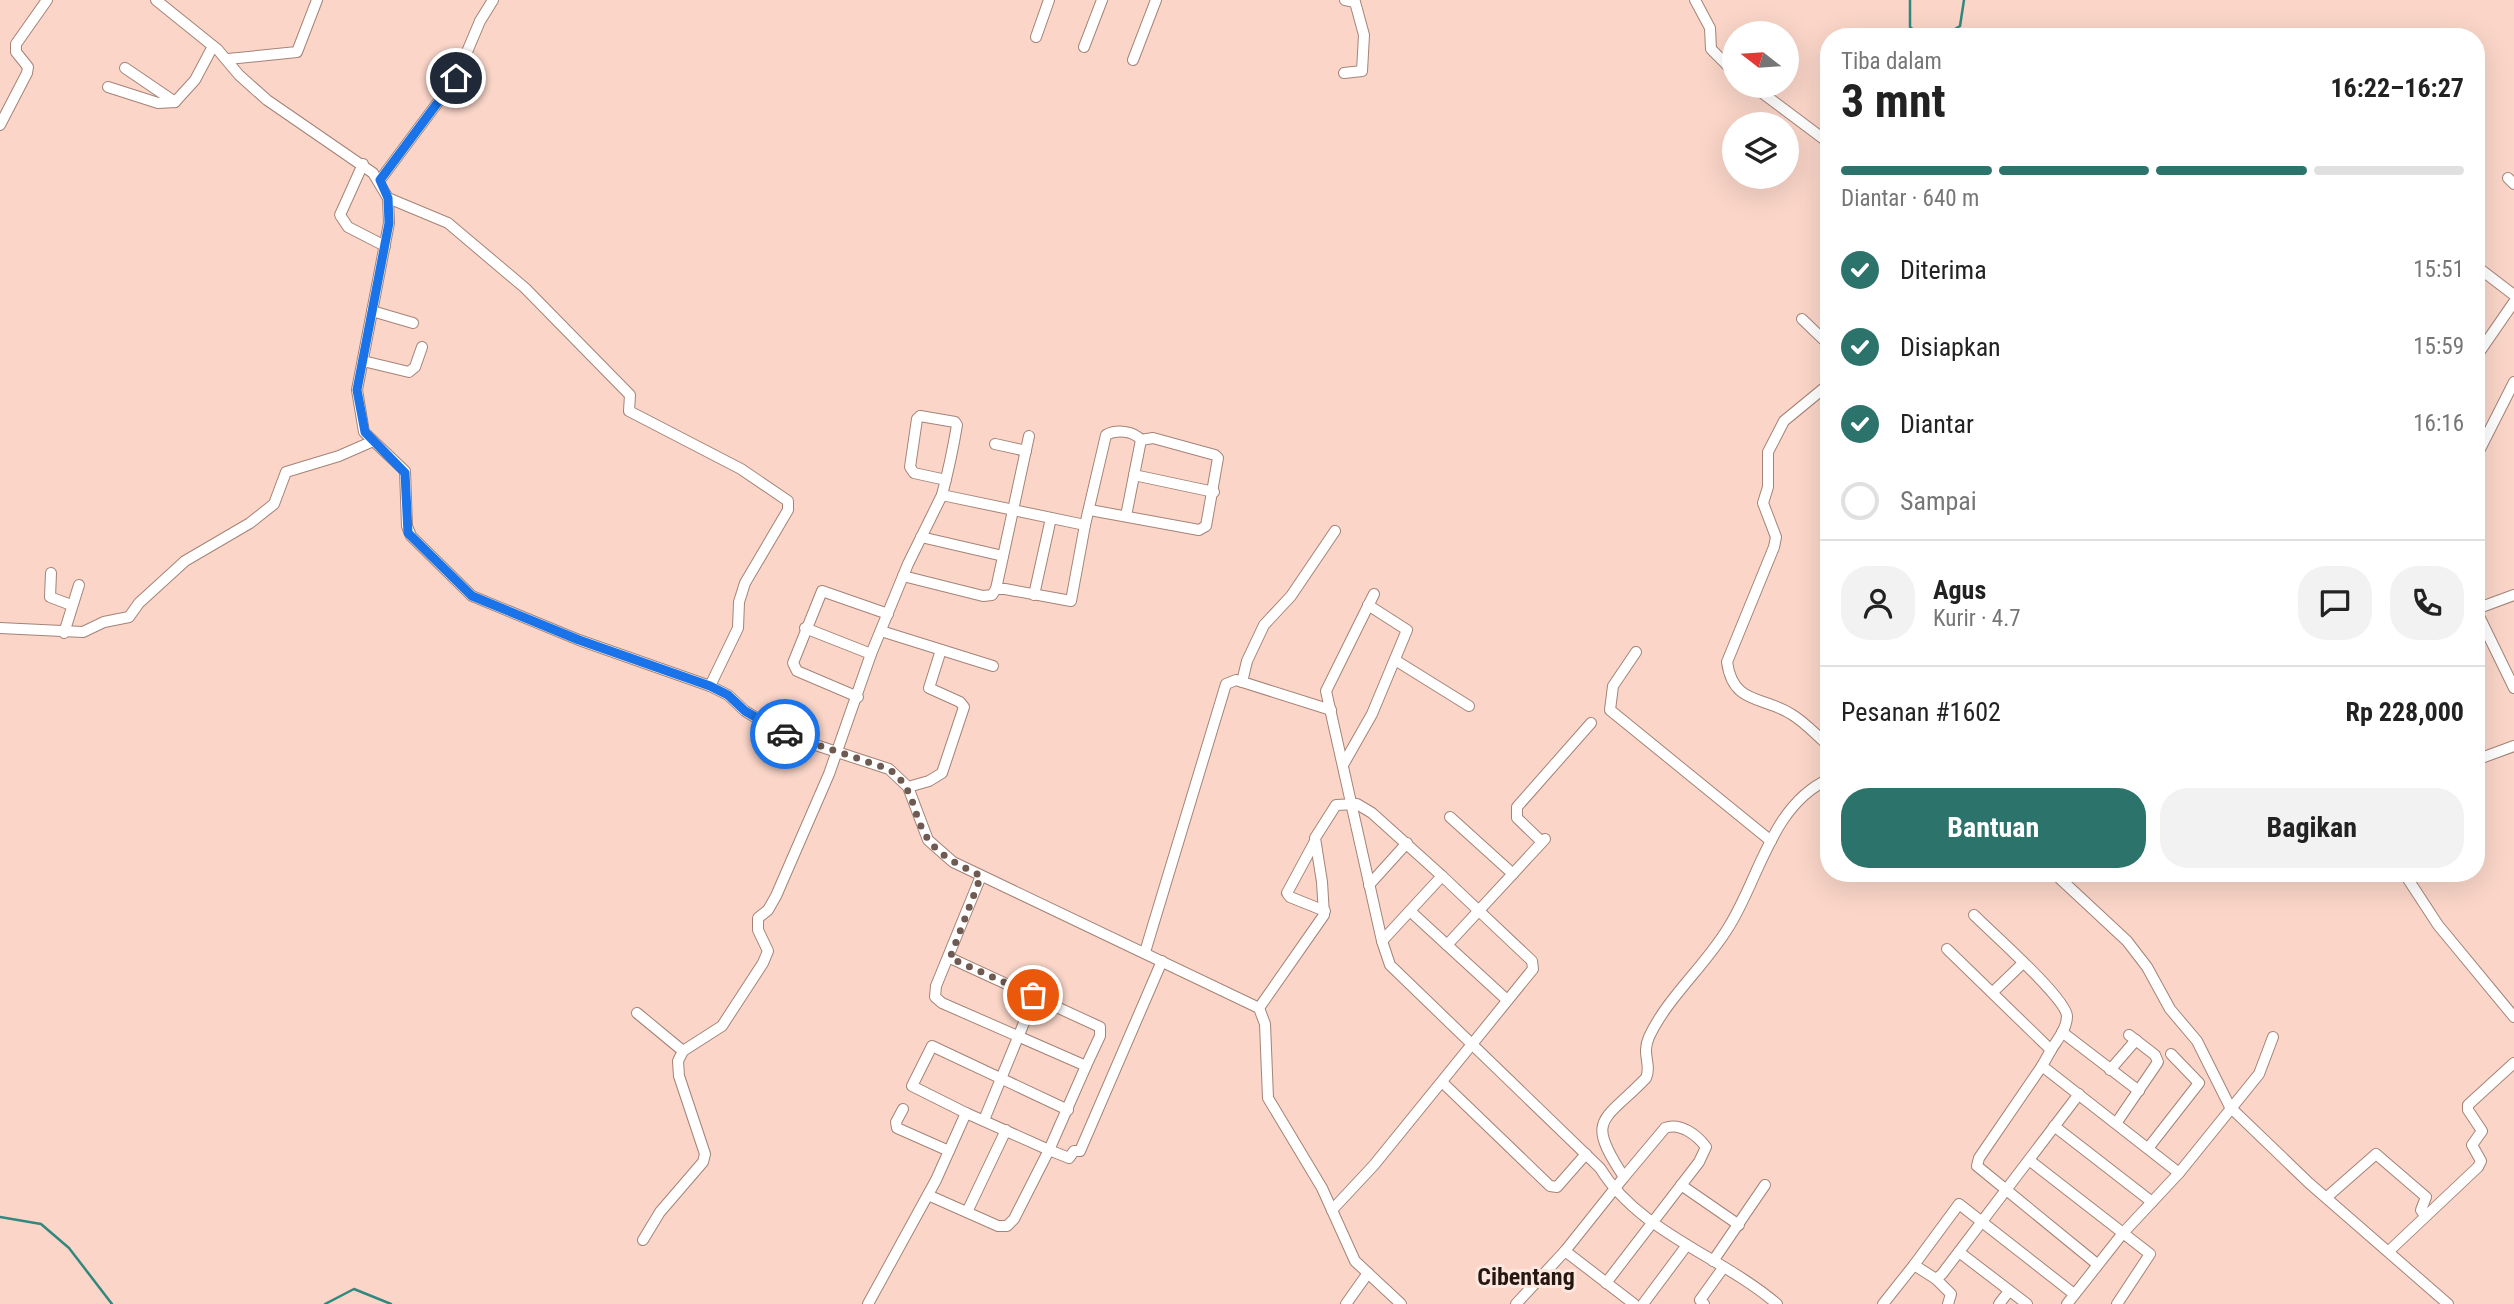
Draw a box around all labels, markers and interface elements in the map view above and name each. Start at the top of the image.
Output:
north arrow [1722,21,1799,98]
map controls [1722,21,1799,189]
pin [426,48,486,108]
text: Tiba dalam [1841,48,1942,75]
icon: home [437,59,475,97]
text: 16:22–16:27 [2330,73,2464,103]
text: 3 mnt [1841,74,1946,128]
button: layers [1722,112,1799,189]
text: Diantar · 640 m [1841,185,1979,212]
icon: check [1841,251,1879,289]
text: Diterima [1900,255,1987,285]
text: 15:51 [2413,256,2464,283]
icon: check [1841,328,1879,366]
text: Disiapkan [1900,332,2001,362]
text: 15:59 [2413,333,2464,360]
icon: check [1841,405,1879,443]
text: Diantar [1900,409,1974,439]
text: 16:16 [2413,410,2464,437]
text: Sampai [1900,486,1977,516]
button: person [1841,566,1915,640]
button: chat [2298,566,2372,640]
button: phone [2390,566,2464,640]
text: Agus [1933,575,1986,605]
text: Kurir · 4.7 [1933,605,2021,632]
text: Pesanan #1602 [1841,697,2001,727]
text: Rp 228,000 [2346,697,2464,727]
courier [750,699,820,769]
icon: car [766,715,804,753]
button: Bantuan [1841,788,2146,868]
button: Bagikan [2160,788,2464,868]
pin [1003,965,1063,1025]
icon: bag [1014,976,1052,1014]
district label: Cibentang [1477,1263,1575,1291]

